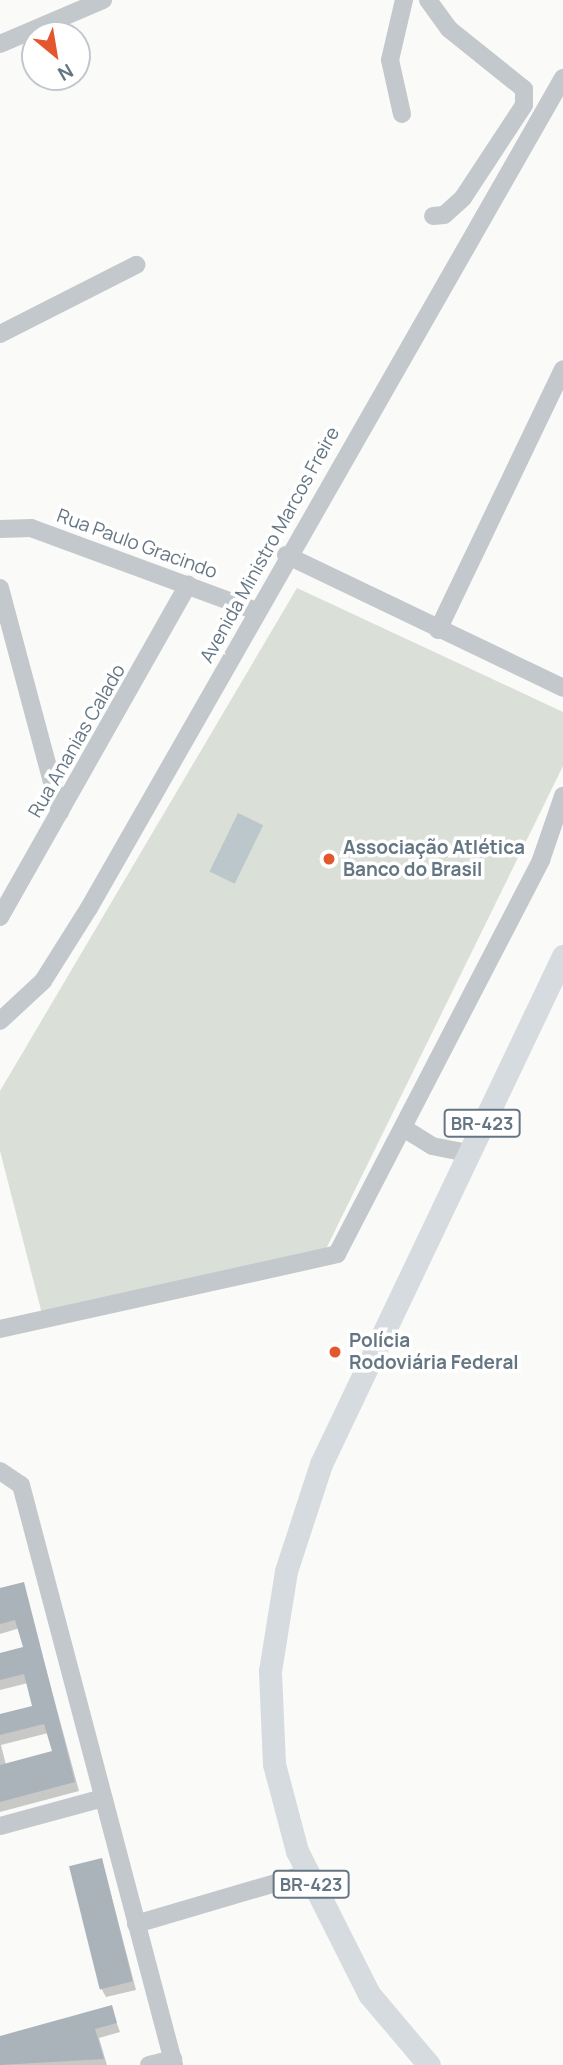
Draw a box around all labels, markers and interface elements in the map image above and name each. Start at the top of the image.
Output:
north arrow [21,21,91,91]
text: N [53,58,78,87]
street label: Avenida Ministro Marcos Freire [196,423,344,667]
street label: Rua Paulo Gracindo [54,504,220,584]
street label: Rua Ananias Calado [24,660,130,822]
place label: Associação Atlética Banco do Brasil [343,837,525,881]
marker: Associação Atlética Banco do Brasil [321,851,337,867]
road number: BR-423 [444,1108,520,1138]
place label: Polícia Rodoviária Federal [349,1330,519,1374]
marker: Polícia Rodoviária Federal [327,1344,343,1360]
road number: BR-423 [272,1870,350,1898]

